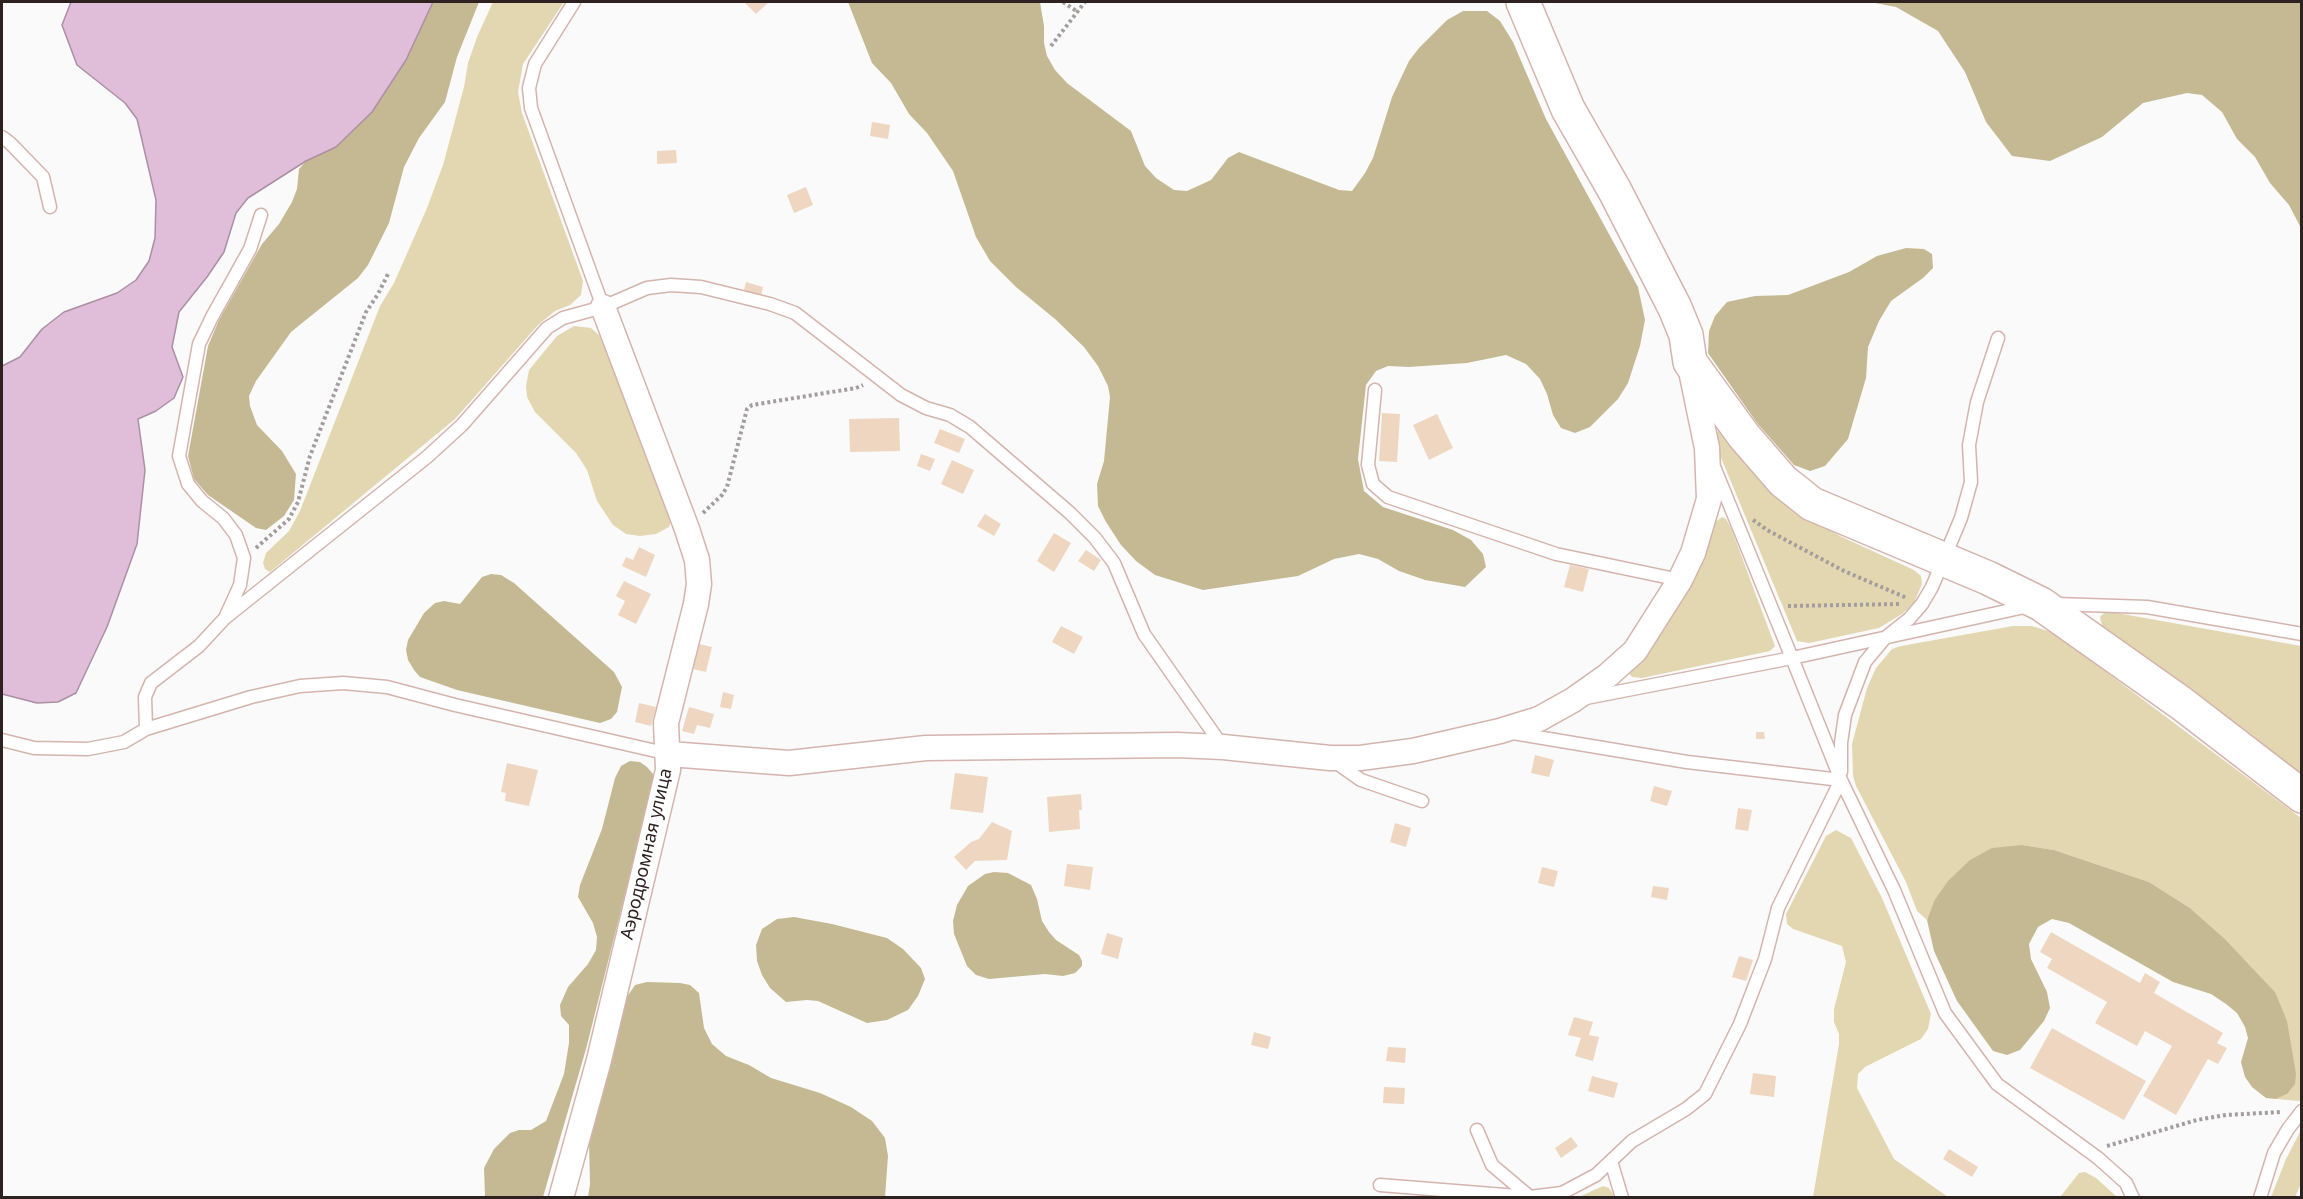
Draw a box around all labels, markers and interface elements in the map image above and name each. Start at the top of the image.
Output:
street label: Аэродромная улица [617,766,677,942]

